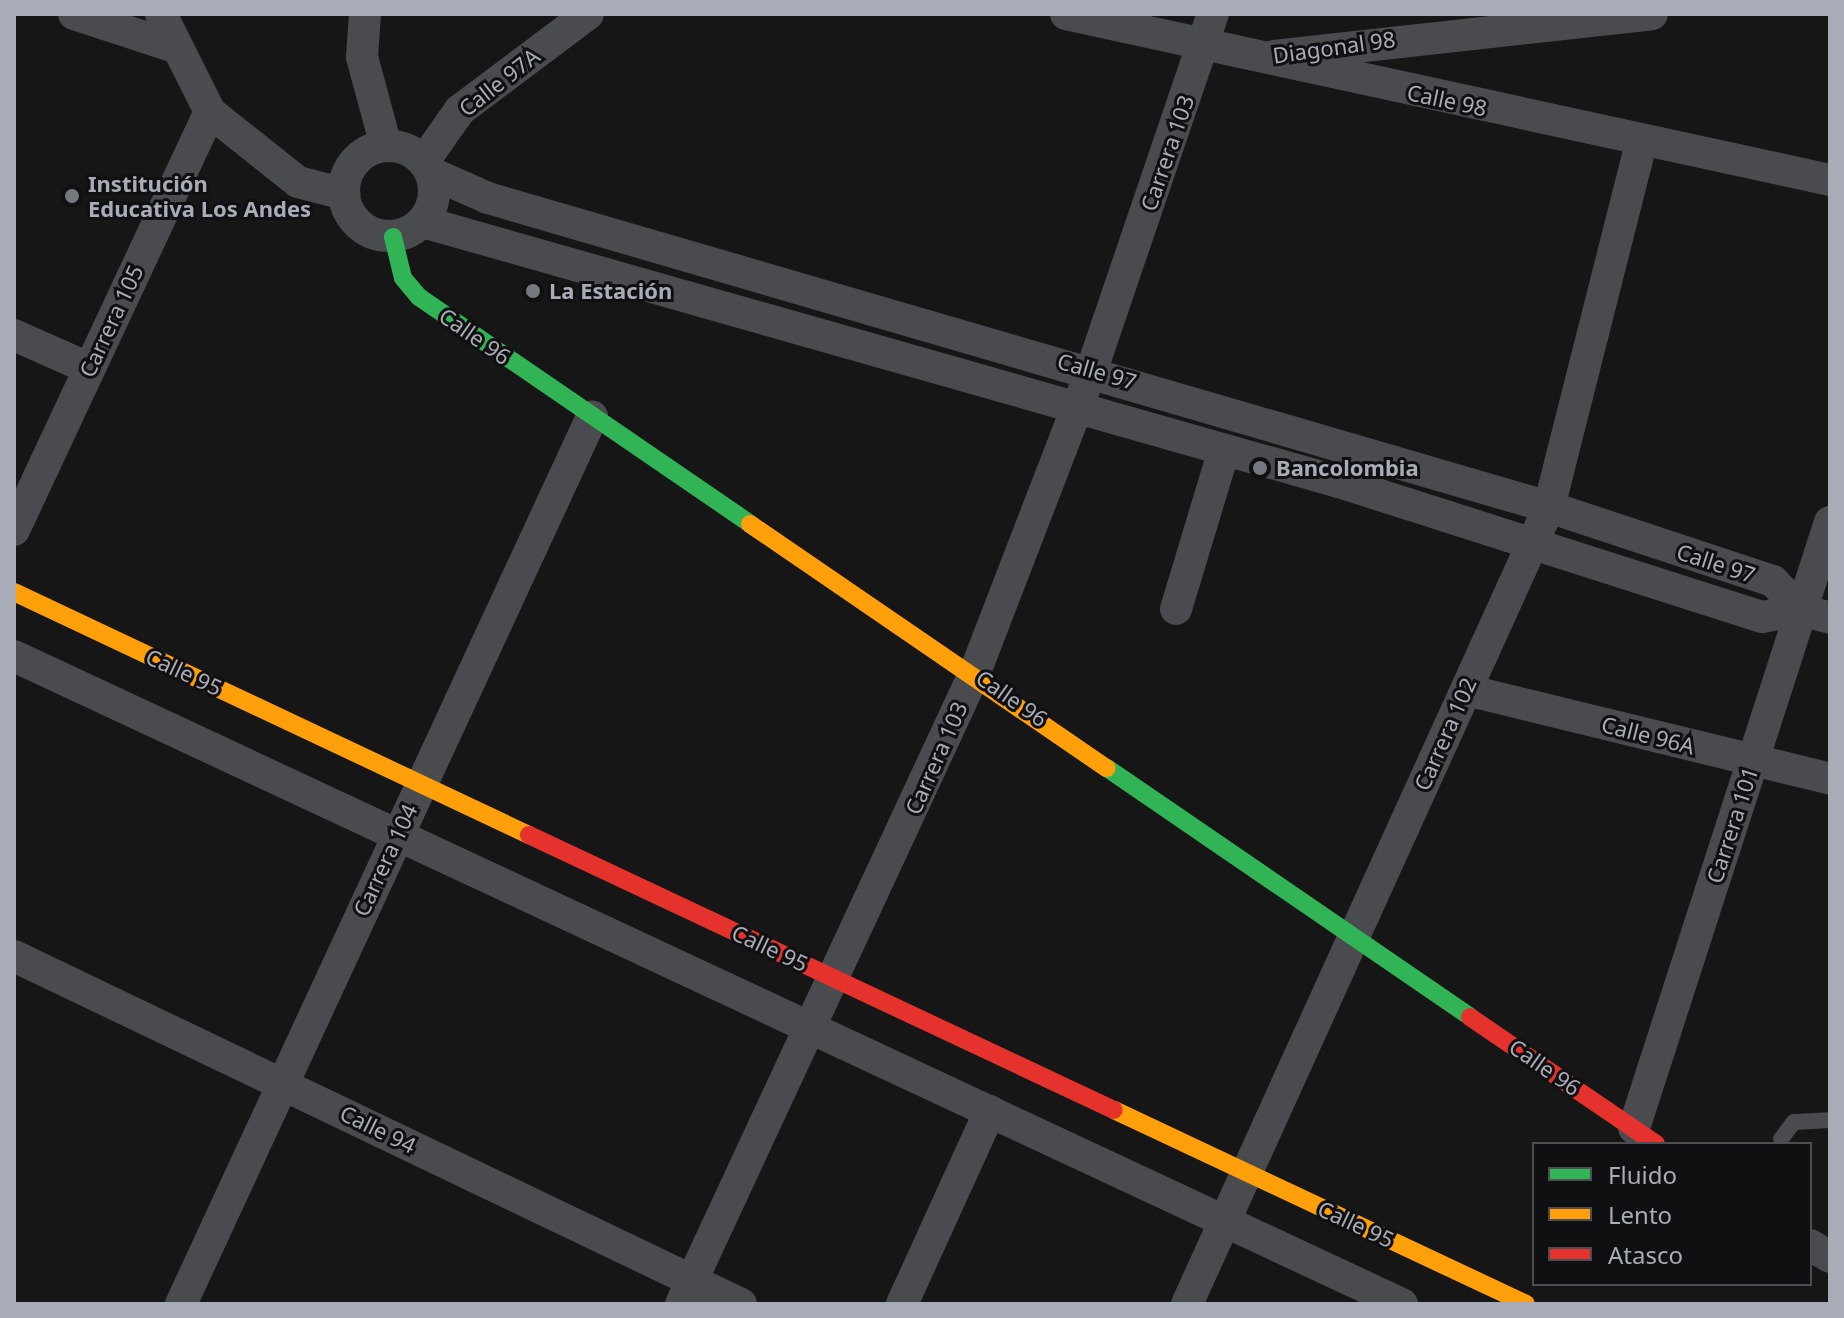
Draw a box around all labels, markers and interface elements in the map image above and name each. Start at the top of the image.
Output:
street label: Diagonal 98 [1271,25,1397,69]
street label: Calle 97A [453,42,545,122]
street label: Calle 98 [1405,79,1489,121]
street label: Carrera 103 [1135,92,1199,214]
place label: Institución Educativa Los Andes [88,170,311,222]
marker: Institución Educativa Los Andes [63,187,81,205]
street label: Carrera 105 [74,261,148,381]
place label: La Estación [549,278,672,304]
marker: La Estación [524,282,542,300]
street label: Calle 96 [434,302,516,370]
street label: Calle 97 [1054,347,1140,395]
place label: Bancolombia [1276,455,1419,481]
marker: Bancolombia [1251,459,1269,477]
street label: Calle 97 [1673,538,1759,588]
street label: Calle 95 [142,643,226,701]
street label: Calle 96 [971,664,1053,732]
street label: Carrera 102 [1408,673,1482,795]
street label: Carrera 103 [899,697,973,819]
street label: Calle 96A [1599,711,1697,759]
street label: Carrera 101 [1701,763,1763,887]
street label: Carrera 104 [348,800,422,920]
street label: Calle 95 [728,919,812,977]
street label: Calle 96 [1504,1033,1586,1101]
street label: Calle 94 [336,1099,420,1159]
legend [1532,1142,1812,1286]
text: Fluido [1608,1158,1677,1191]
street label: Calle 95 [1314,1195,1398,1253]
text: Lento [1608,1198,1672,1231]
text: Atasco [1608,1238,1683,1271]

